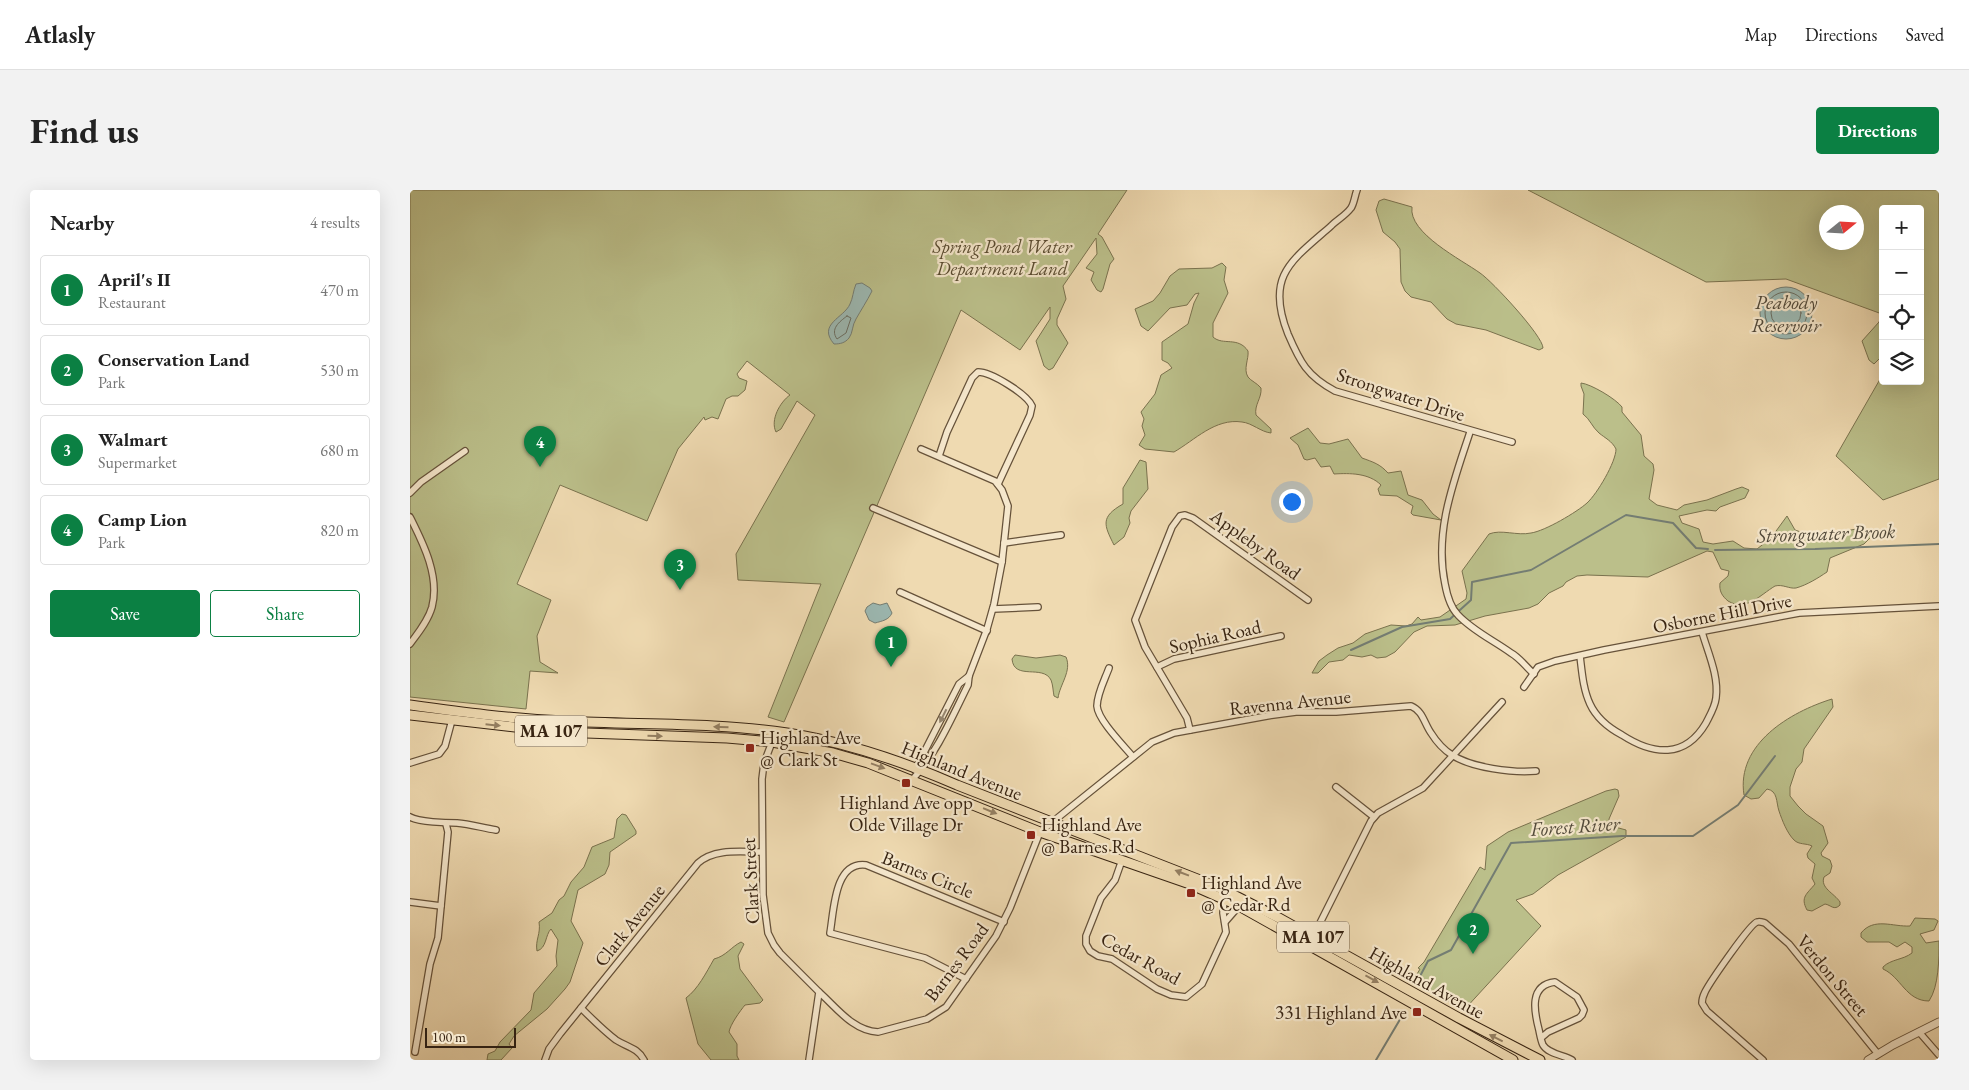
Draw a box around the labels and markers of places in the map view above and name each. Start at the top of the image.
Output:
pin: 4 [524,426,556,467]
pin: 3 [664,549,696,590]
pin: 1 [875,626,907,667]
place label: Highland Ave @ Clark St [760,725,861,772]
marker: Highland Ave @ Clark St [744,742,756,754]
marker: Highland Ave opp Olde Village Dr [900,777,912,789]
place label: Highland Ave opp Olde Village Dr [839,790,973,837]
place label: Highland Ave @ Barnes Rd [1041,812,1142,859]
marker: Highland Ave @ Barnes Rd [1025,829,1037,841]
place label: Highland Ave @ Cedar Rd [1201,870,1302,917]
marker: Highland Ave @ Cedar Rd [1185,887,1197,899]
pin: 2 [1457,913,1489,954]
place label: 331 Highland Ave [1275,1000,1407,1025]
marker: 331 Highland Ave [1411,1006,1423,1018]

